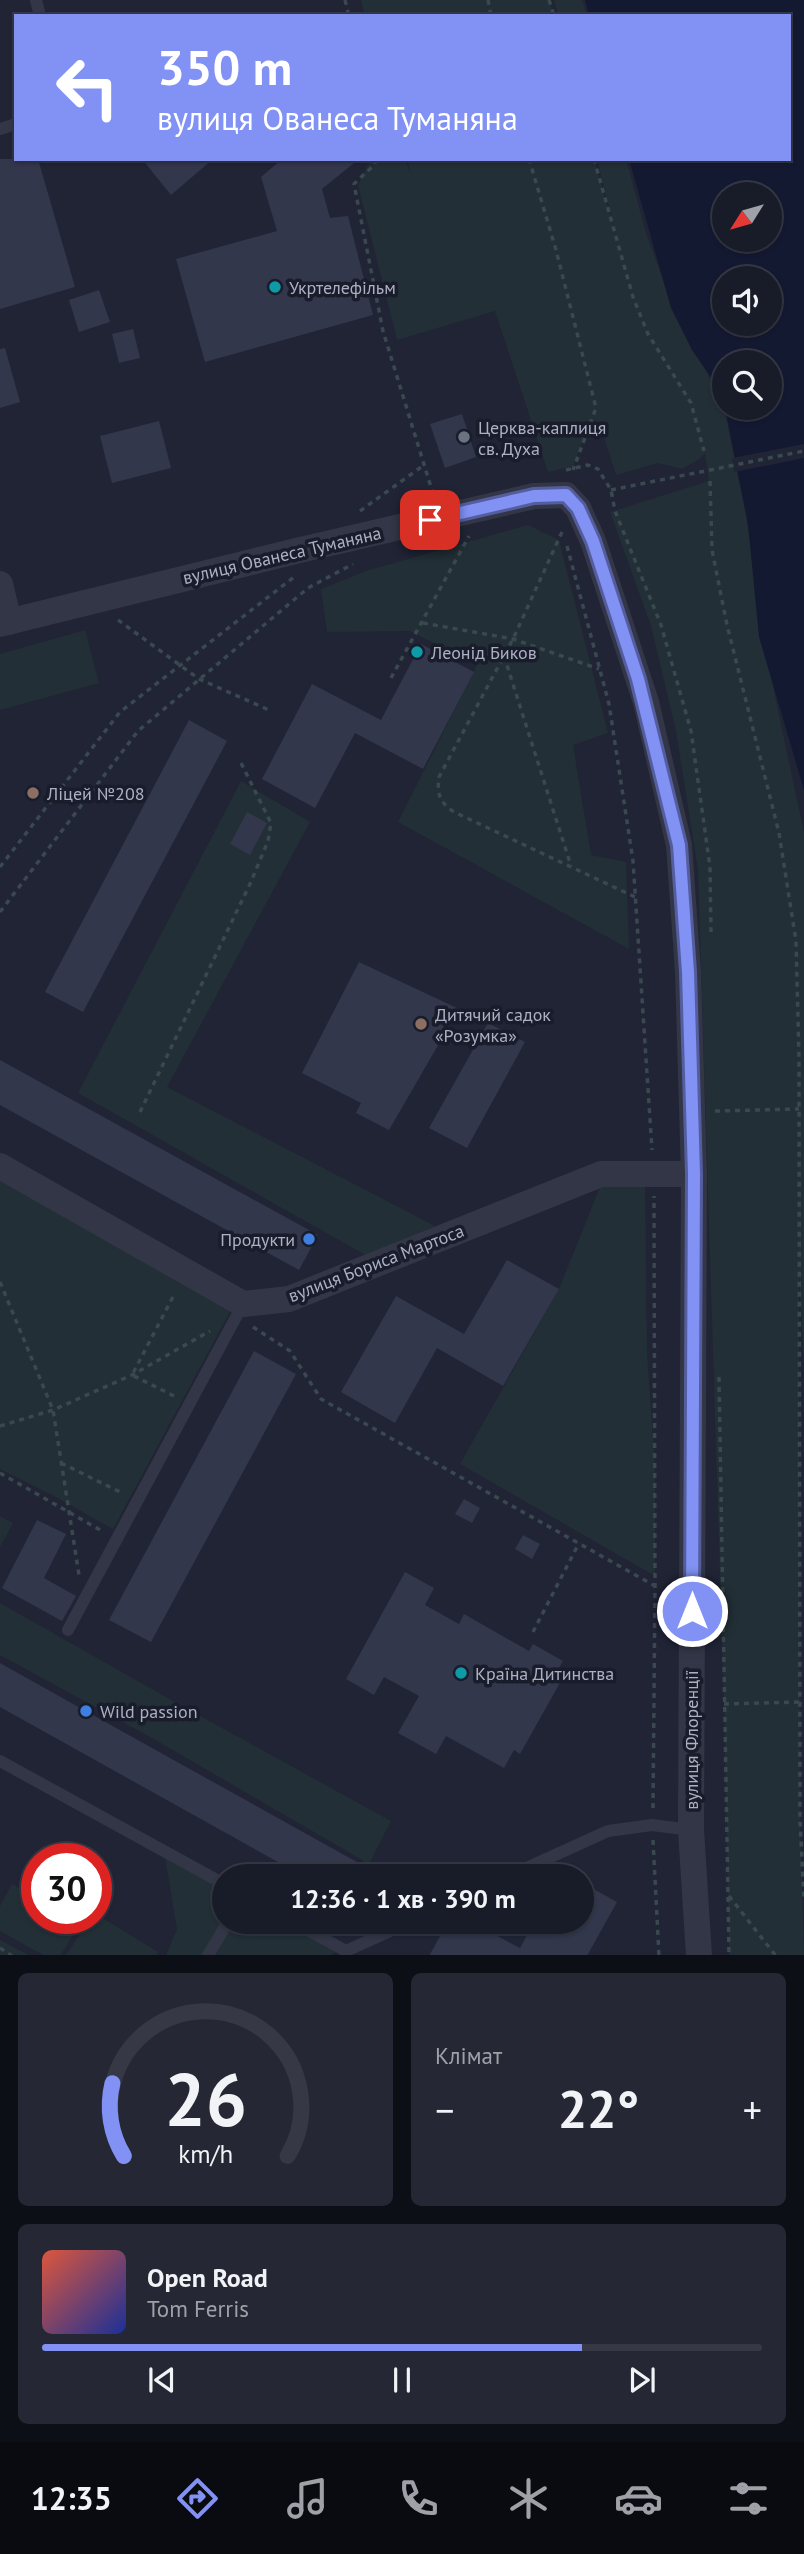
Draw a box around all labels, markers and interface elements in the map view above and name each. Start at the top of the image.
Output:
text: 350 m [157,35,292,99]
icon: left [42,42,133,133]
text: вулиця Ованеса Туманяна [157,97,518,139]
north arrow [712,182,782,252]
map controls [712,182,782,420]
button: sound [712,266,782,336]
place label: Укртелефільм [289,276,396,299]
marker: Укртелефільм [267,279,283,295]
button: search [712,350,782,420]
place label: Церква-каплиця св. Духа [478,416,606,460]
marker: Церква-каплиця св. Духа [456,429,472,445]
pin [400,490,460,550]
icon: arrive [411,501,449,539]
street label: вулиця Ованеса Туманяна [181,521,383,589]
place label: Леонід Биков [430,641,537,664]
marker: Леонід Биков [409,644,425,660]
place label: Ліцей №208 [46,782,145,805]
marker: Ліцей №208 [25,785,41,801]
place label: Дитячий садок «Розумка» [435,1003,551,1047]
marker: Дитячий садок «Розумка» [413,1016,429,1032]
street label: вулиця Бориса Мартоса [285,1219,467,1307]
place label: Продукти [220,1228,295,1251]
marker: Продукти [301,1231,317,1247]
position arrow [655,1574,729,1648]
place label: Країна Дитинства [475,1662,614,1685]
marker: Країна Дитинства [453,1665,469,1681]
street label: вулиця Флоренції [680,1670,703,1810]
place label: Wild passion [100,1700,198,1723]
marker: Wild passion [78,1703,94,1719]
speed limit sign: 30 [21,1843,112,1934]
text: 12:36 · 1 хв · 390 m [290,1882,516,1915]
text: Клімат [435,2041,502,2070]
text: 26 [164,2052,247,2146]
text: 22° [558,2075,639,2142]
text: − [435,2085,454,2134]
text: + [743,2085,762,2134]
text: km/h [178,2137,233,2169]
text: Open Road [147,2261,268,2294]
text: Tom Ferris [147,2294,249,2323]
icon: previous [143,2361,181,2399]
icon: pause [383,2361,421,2399]
icon: next [623,2361,661,2399]
icon: directions [173,2474,222,2523]
icon: music [283,2474,332,2523]
icon: phone [394,2474,443,2523]
icon: climate [504,2474,553,2523]
icon: car [614,2474,663,2523]
icon: filters [724,2474,773,2523]
text: 12:35 [31,2477,112,2519]

